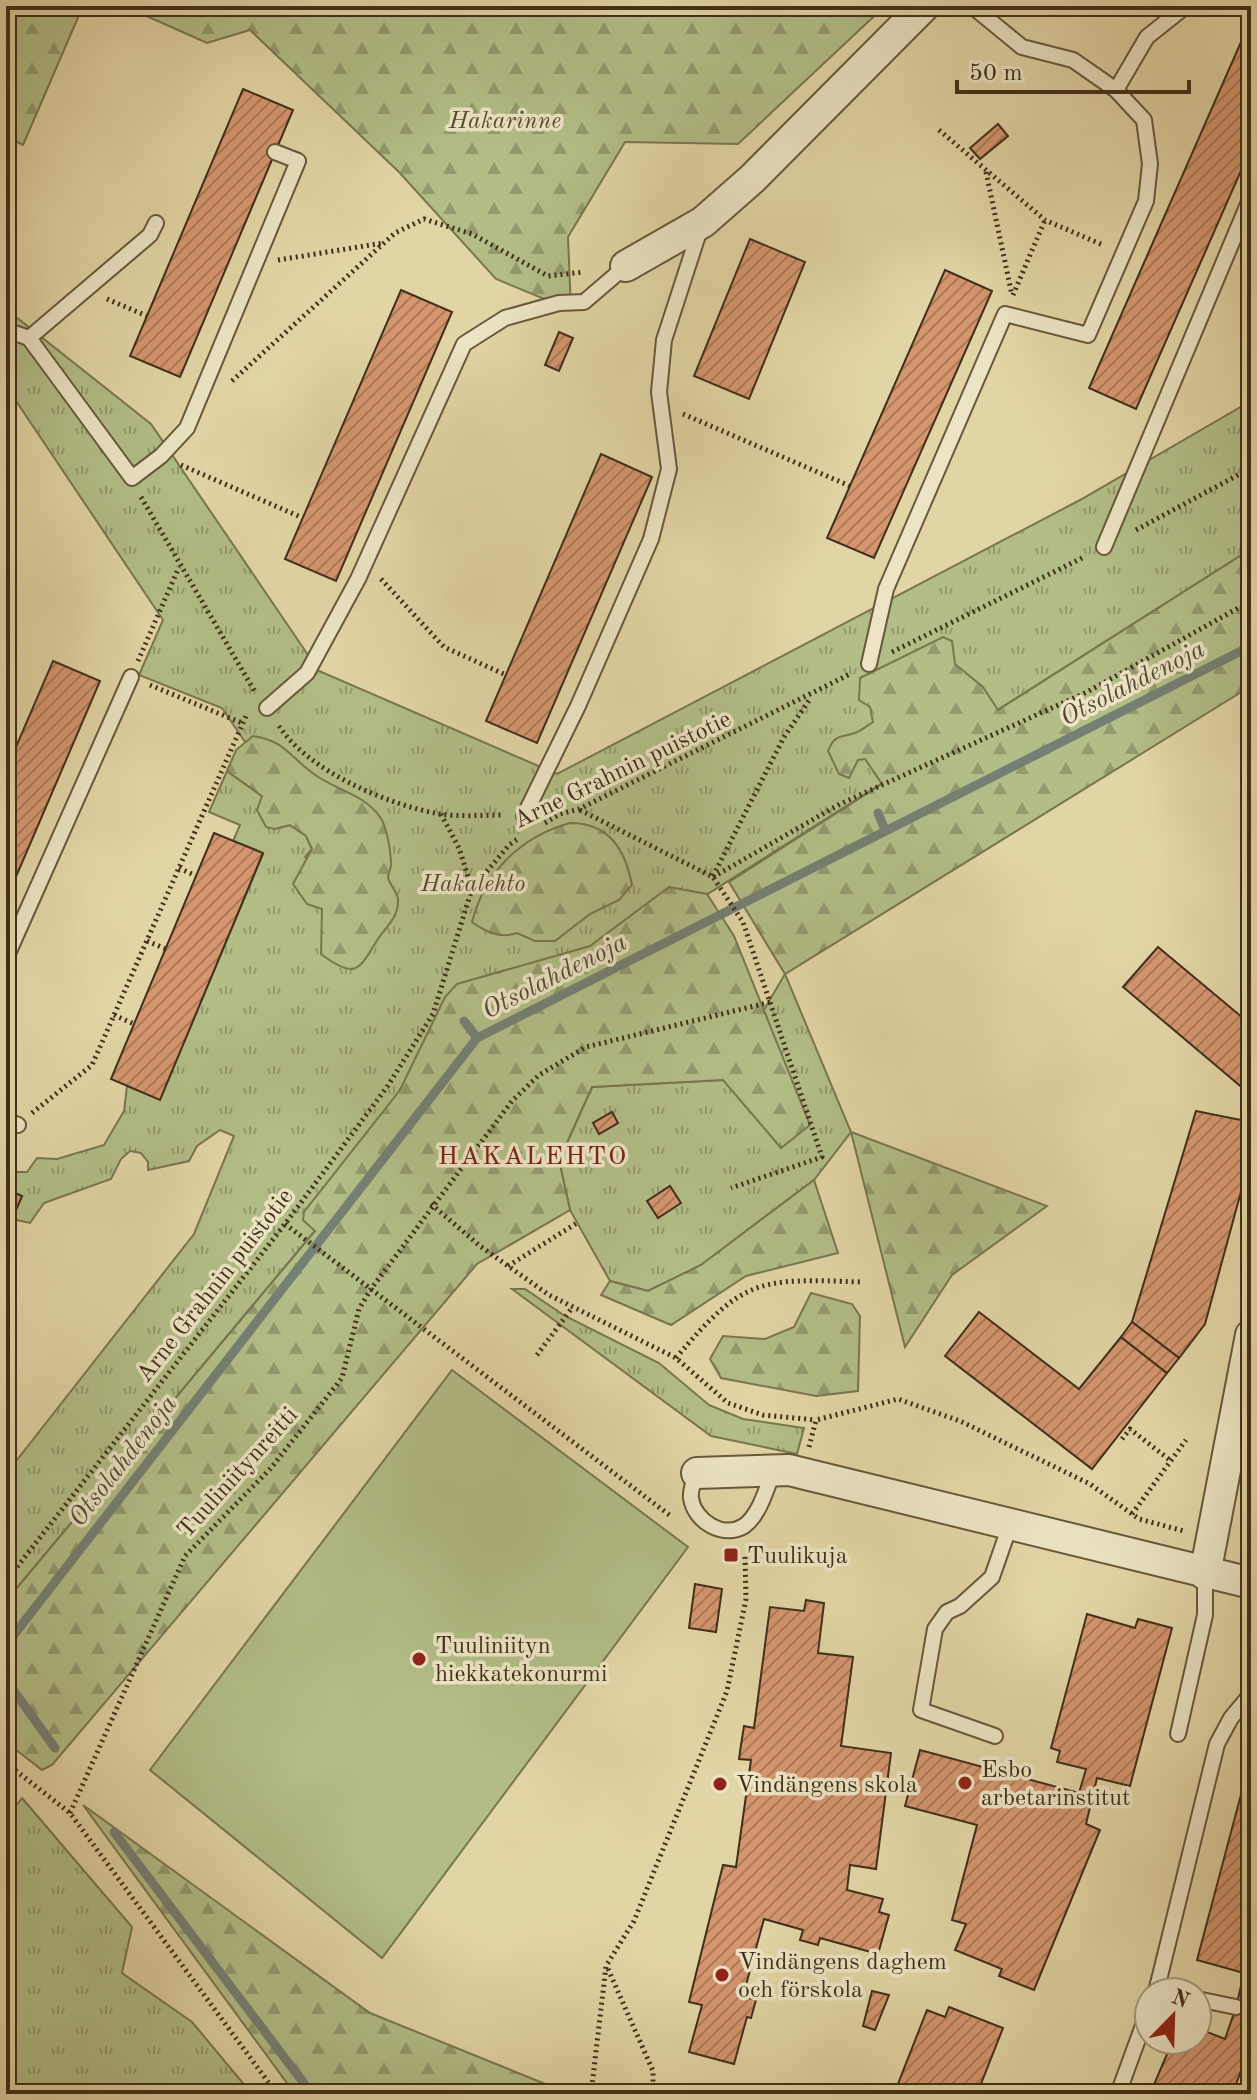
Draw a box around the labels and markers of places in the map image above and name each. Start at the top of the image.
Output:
place label: Tuulikuja [747,1545,848,1569]
marker: Tuulikuja [722,1546,740,1564]
place label: Tuuliniityn hiekkatekonurmi [435,1635,607,1687]
marker: Tuuliniityn hiekkatekonurmi [410,1650,428,1668]
place label: Esbo arbetarinstitut [981,1759,1130,1811]
place label: Vindängens skola [736,1774,918,1798]
marker: Esbo arbetarinstitut [956,1774,974,1792]
marker: Vindängens skola [711,1775,729,1793]
place label: Vindängens daghem och förskola [738,1951,947,2003]
marker: Vindängens daghem och förskola [713,1966,731,1984]

